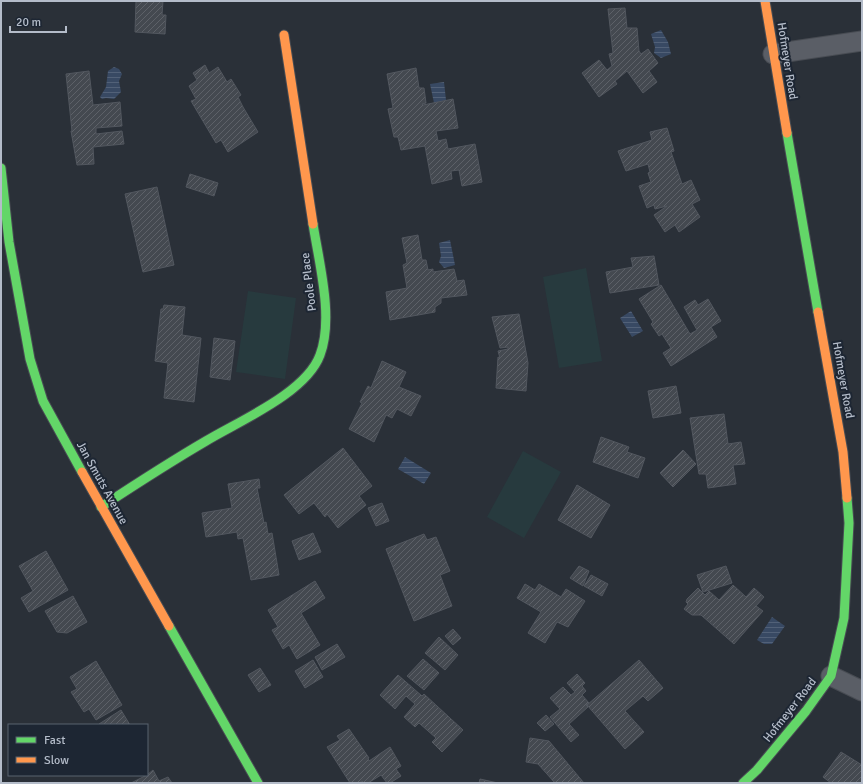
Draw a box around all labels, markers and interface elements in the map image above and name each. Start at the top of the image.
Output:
scale bar [10,8,66,34]
text: 20 m [16,15,41,30]
street label: Hofmeyer Road [773,21,801,101]
street label: Poole Place [298,252,320,312]
street label: Hofmeyer Road [829,340,857,420]
street label: Jan Smuts Avenue [73,439,131,527]
street label: Hofmeyer Road [760,675,820,745]
legend [8,724,148,776]
text: Fast [44,733,65,748]
text: Slow [44,753,69,768]

